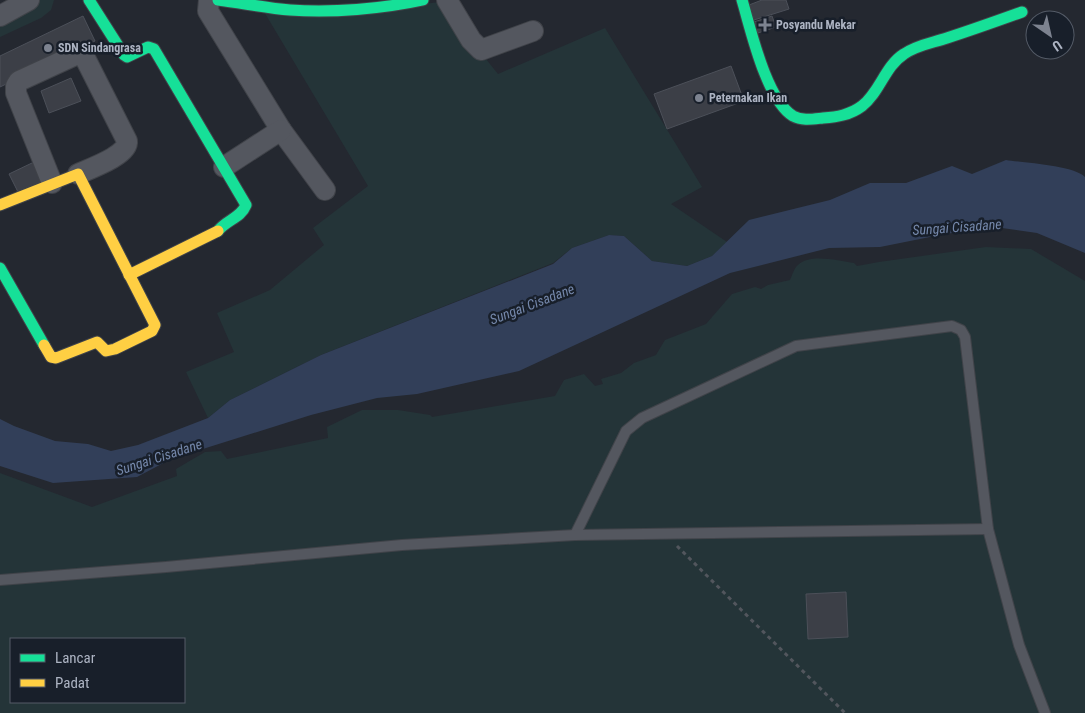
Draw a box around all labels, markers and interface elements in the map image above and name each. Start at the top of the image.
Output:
north arrow [1025,10,1075,60]
marker: Posyandu Mekar [758,18,772,32]
place label: Posyandu Mekar [776,18,856,32]
text: U [1049,37,1065,55]
place label: SDN Sindangrasa [58,41,141,55]
marker: SDN Sindangrasa [42,42,54,54]
place label: Peternakan Ikan [709,91,787,105]
marker: Peternakan Ikan [693,92,705,104]
water label: Sungai Cisadane [912,216,1002,238]
water label: Sungai Cisadane [487,281,577,327]
water label: Sungai Cisadane [114,436,204,478]
legend [10,638,185,703]
text: Lancar [55,649,96,667]
text: Padat [55,674,89,692]

